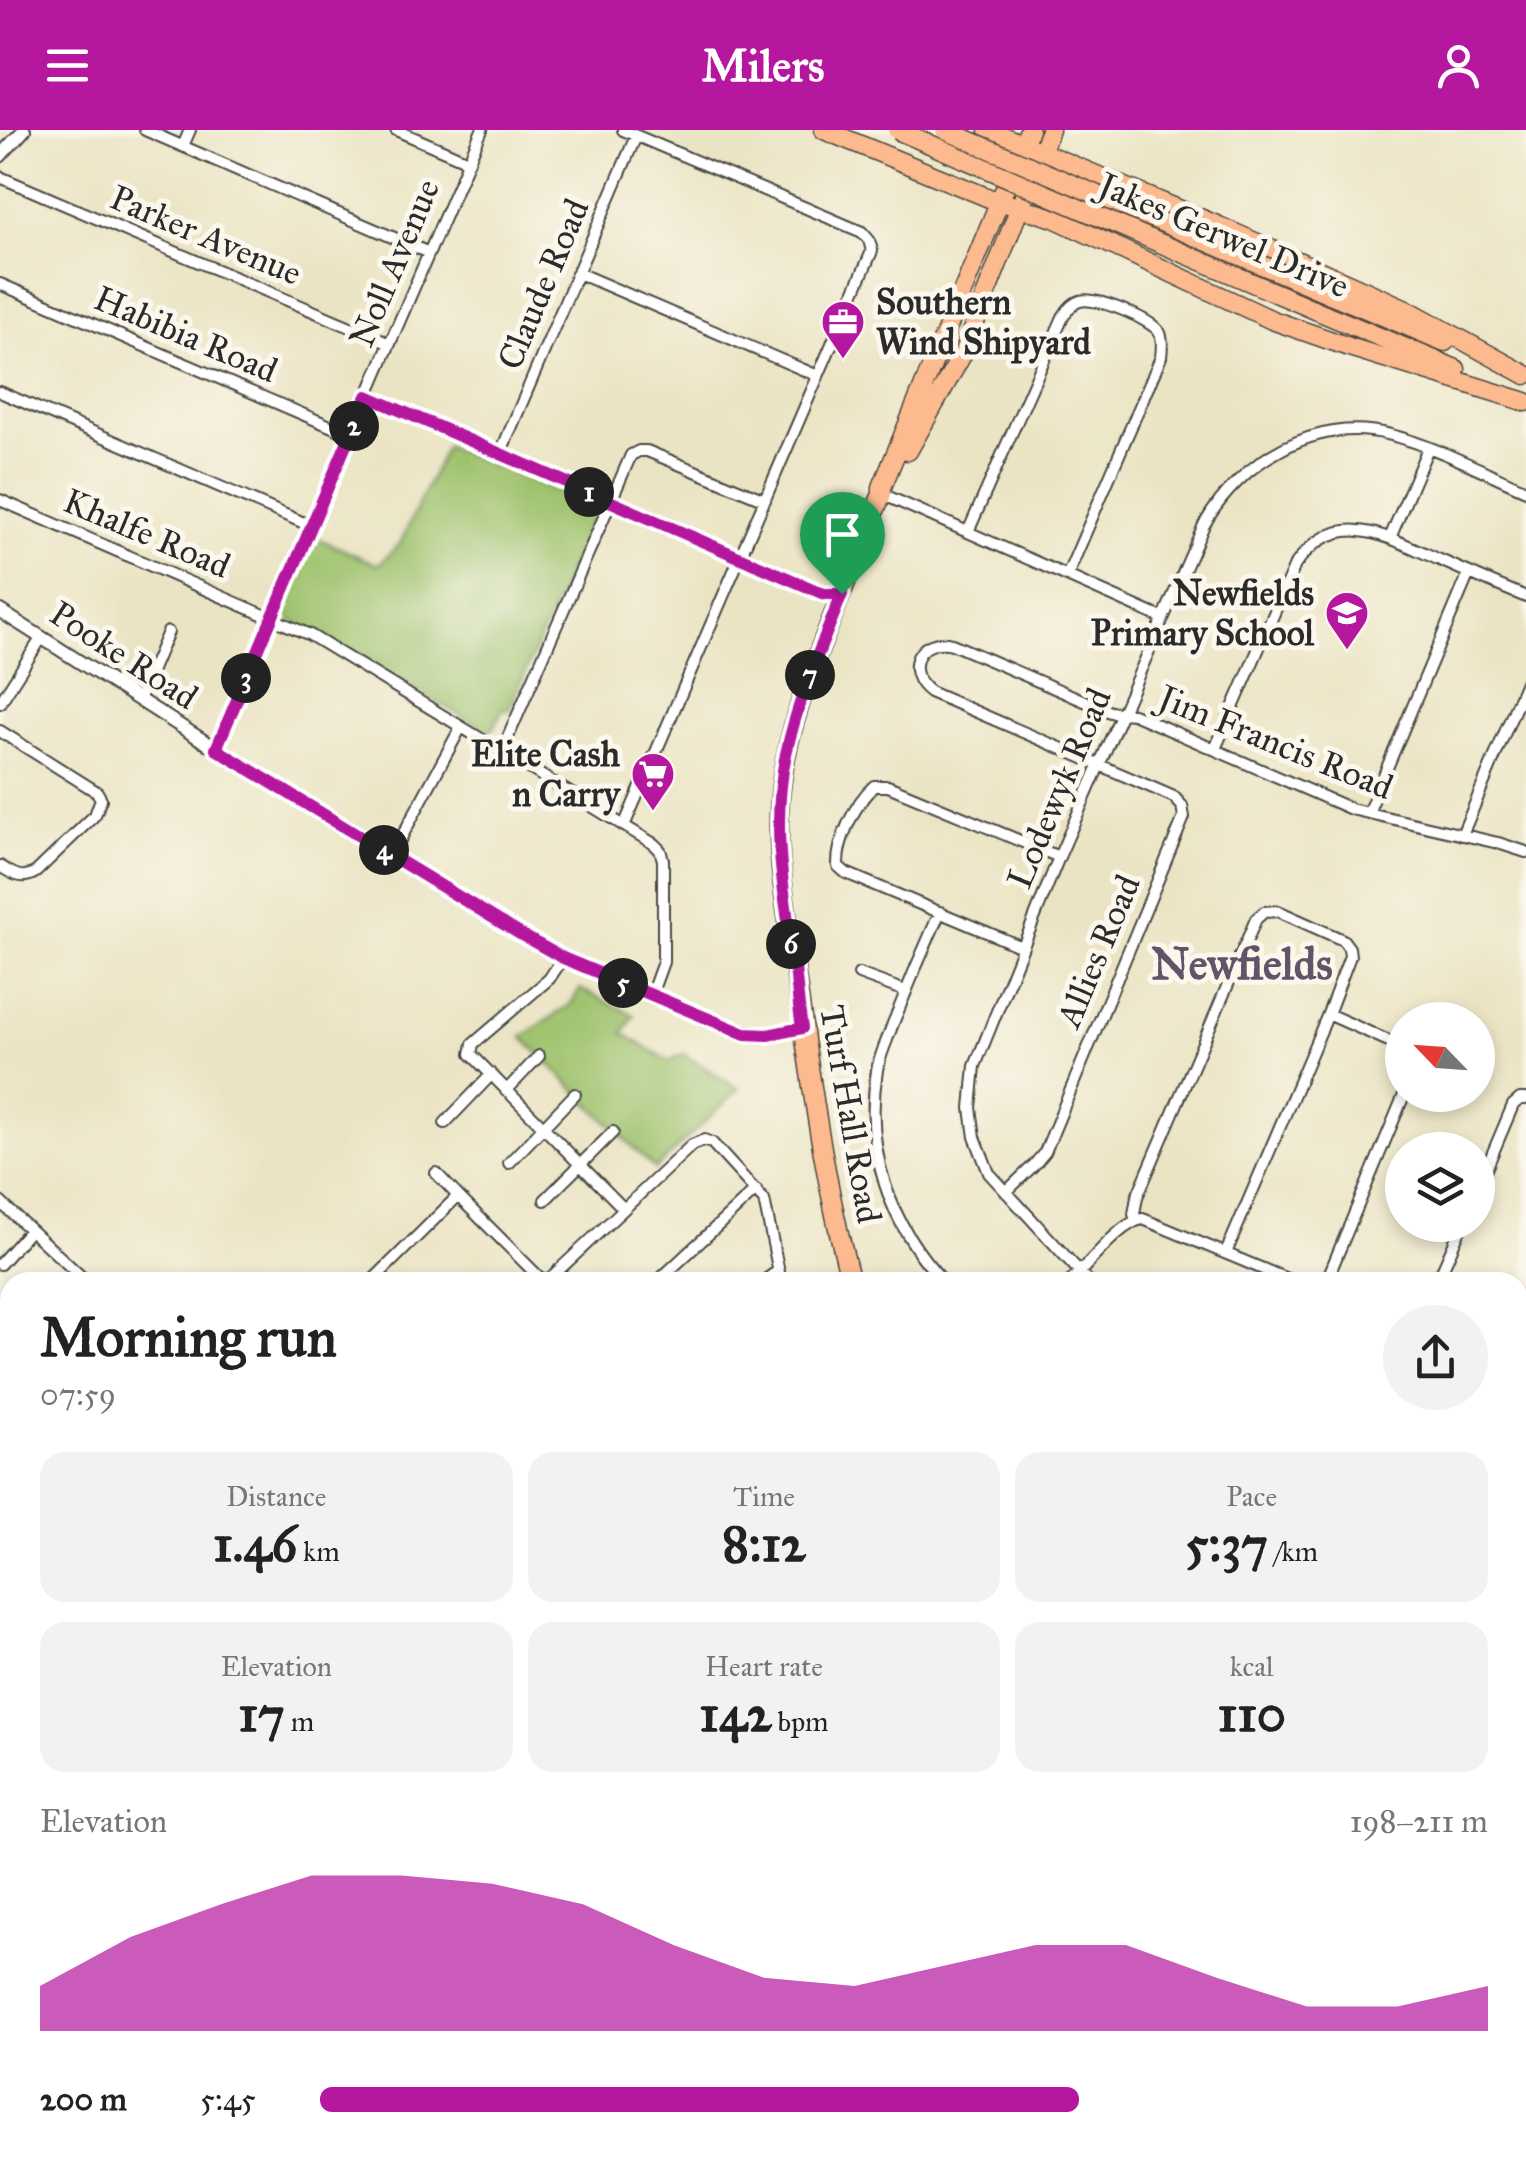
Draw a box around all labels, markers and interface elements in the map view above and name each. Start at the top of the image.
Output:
icon: menu [40,38,95,93]
text: Milers [702,38,824,93]
icon: person [1431,38,1486,93]
street label: Jakes Gerwel Drive [1089,162,1355,308]
street label: Noll Avenue [340,173,449,354]
street label: Parker Avenue [104,176,308,295]
street label: Claude Road [488,192,599,376]
street label: Habibia Road [88,277,284,392]
place label: Southern Wind Shipyard [876,281,1091,364]
office icon: Southern Wind Shipyard [820,299,866,360]
pin: 2 [329,401,379,451]
text: 2 [347,408,361,443]
pin: 1 [564,467,614,517]
text: 1 [583,474,595,509]
street label: Khalfe Road [57,479,237,588]
pin [800,492,885,595]
icon: arrive [815,507,870,562]
place label: Newfields Primary School [1091,572,1315,655]
school or university icon: Newfields Primary School [1324,590,1370,651]
street label: Pooke Road [42,592,206,719]
pin: 7 [785,650,835,700]
pin: 3 [221,653,271,703]
text: 7 [803,657,817,692]
text: 3 [240,660,252,695]
street label: Jim Francis Road [1149,674,1400,809]
street label: Lodewyk Road [998,681,1121,895]
place label: Elite Cash n Carry [471,733,622,816]
supermarket icon: Elite Cash n Carry [630,751,676,812]
pin: 4 [359,825,409,875]
text: 4 [376,832,392,867]
street label: Allies Road [1046,868,1150,1036]
pin: 6 [766,919,816,969]
text: 6 [784,926,798,961]
district label: Newfields [1151,936,1333,991]
pin: 5 [598,958,648,1008]
text: 5 [616,965,630,1000]
street label: Turf Hall Road [810,1002,891,1227]
north arrow [1385,1002,1495,1112]
map controls [1385,1002,1495,1242]
button: layers [1385,1132,1495,1242]
text: Morning run [40,1304,337,1371]
button: share [1383,1305,1488,1410]
text: 07:59 [40,1375,116,1414]
text: Distance [226,1479,327,1514]
text: Time [733,1479,795,1514]
text: Pace [1226,1479,1277,1514]
text: 1.46 [213,1514,297,1575]
text: 8:12 [722,1514,806,1575]
text: 5:37 [1185,1514,1268,1575]
text: km [297,1534,340,1569]
text: /km [1268,1534,1318,1569]
text: Elevation [221,1649,332,1684]
text: Heart rate [705,1649,823,1684]
text: kcal [1230,1649,1274,1684]
text: 17 [238,1684,285,1745]
text: 142 [699,1684,772,1745]
text: 110 [1217,1684,1286,1745]
text: m [285,1704,314,1739]
text: bpm [772,1704,829,1739]
text: Elevation [40,1802,167,1841]
text: 198–211 m [1350,1802,1488,1841]
text: 200 m [40,2080,127,2119]
text: 5:45 [200,2080,256,2119]

